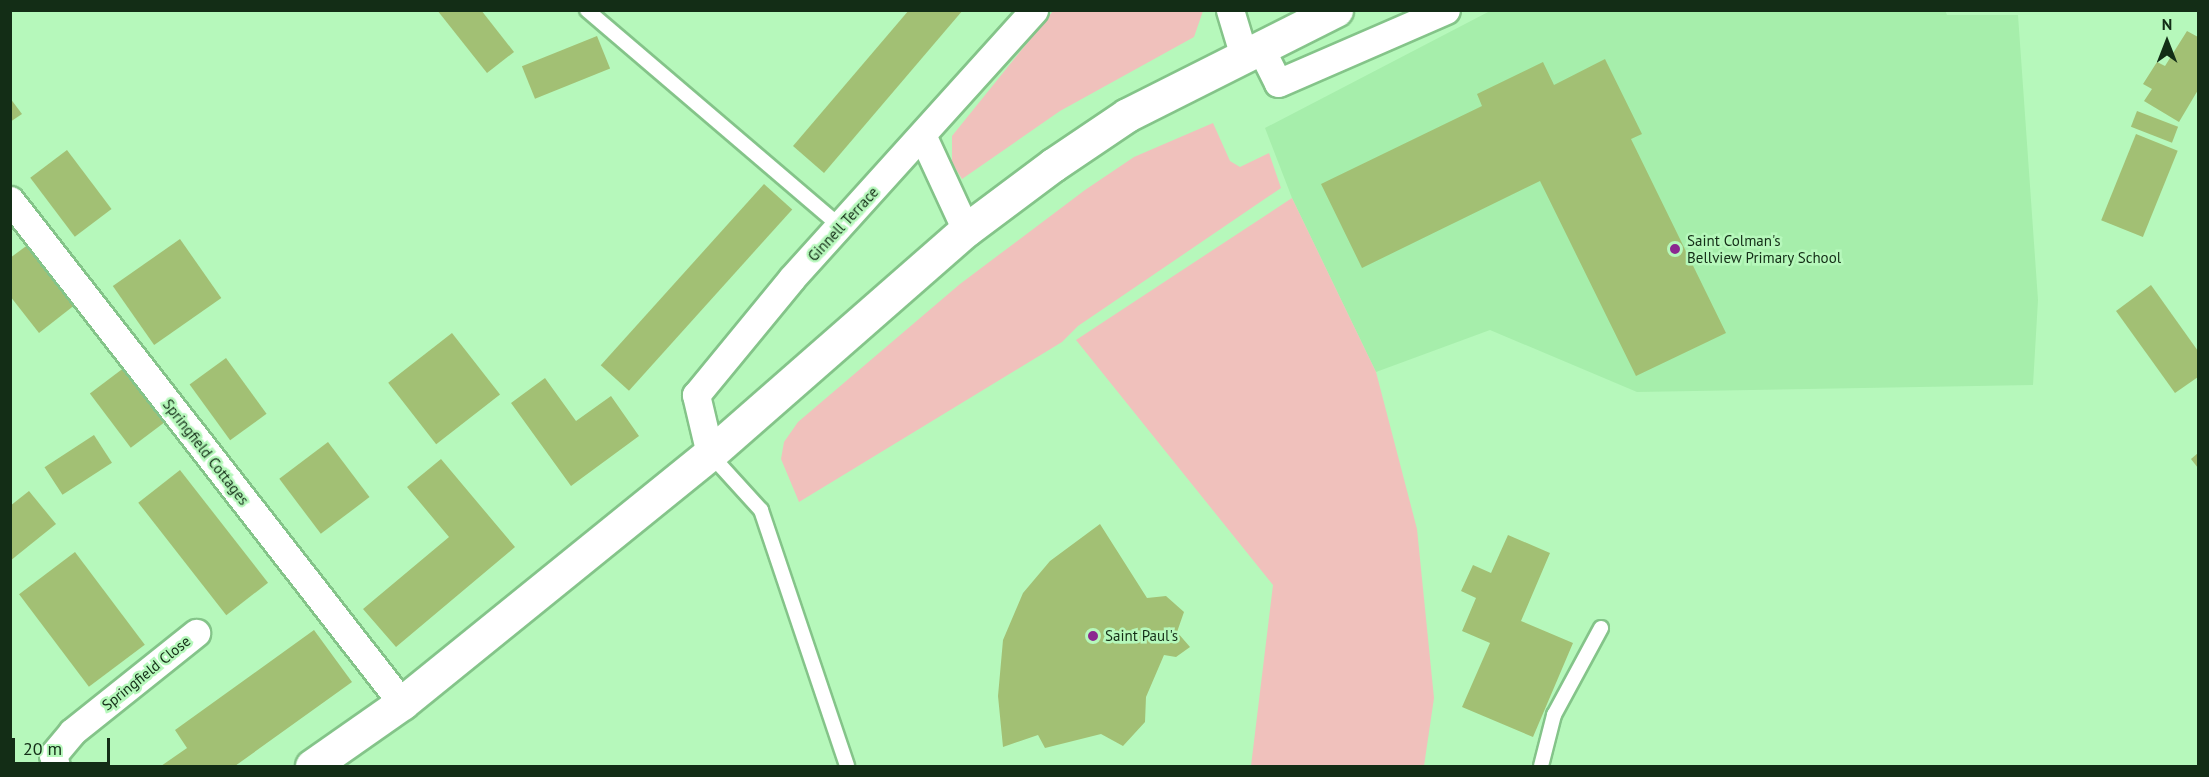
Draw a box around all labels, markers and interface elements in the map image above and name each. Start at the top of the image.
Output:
north arrow [2137,12,2197,72]
text: N [2162,14,2172,34]
street label: Ginnell Terrace [804,183,882,265]
place label: Saint Colman's Bellview Primary School [1687,231,1842,266]
marker: Saint Colman's Bellview Primary School [1668,242,1682,256]
street label: Springfield Cottages [159,396,253,508]
place label: Saint Paul's [1105,627,1178,645]
marker: Saint Paul's [1086,629,1100,643]
street label: Springfield Close [98,632,194,714]
scale bar [15,726,112,764]
text: 20 m [23,737,62,760]

